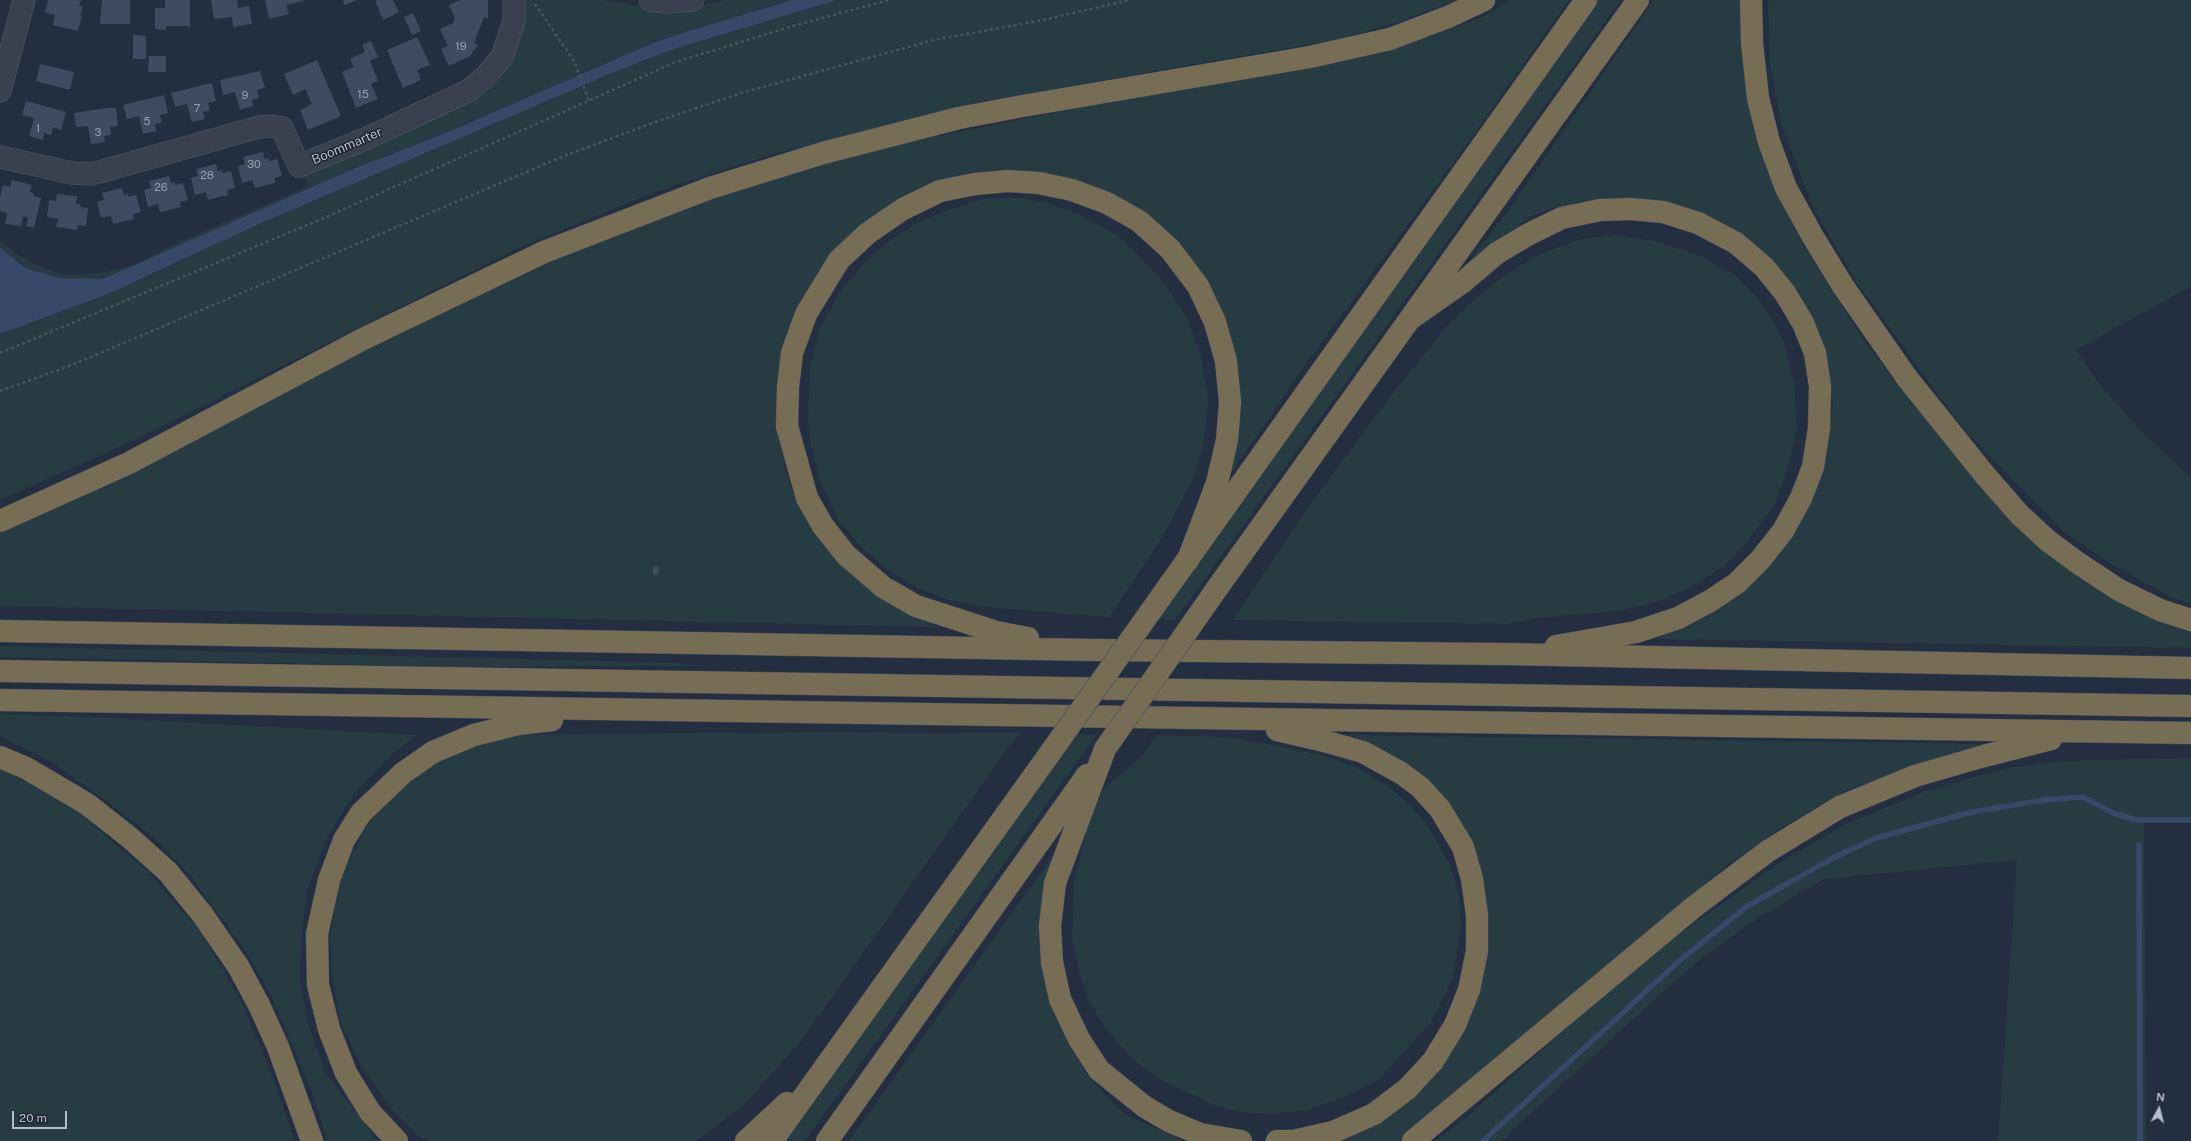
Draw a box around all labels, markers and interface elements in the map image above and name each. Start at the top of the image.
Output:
house number: 19 [455,40,467,54]
house number: 15 [357,88,369,102]
house number: 9 [242,89,248,103]
house number: 7 [194,102,200,116]
house number: 5 [143,115,151,129]
house number: 1 [36,122,40,136]
street label: Boommarter [309,124,385,168]
house number: 3 [95,126,101,140]
house number: 30 [247,158,261,172]
house number: 28 [200,169,214,183]
house number: 26 [154,181,168,195]
north arrow [2139,1089,2179,1129]
text: N [2155,1091,2165,1104]
scale bar [14,1103,69,1129]
text: 20 m [19,1111,47,1125]

